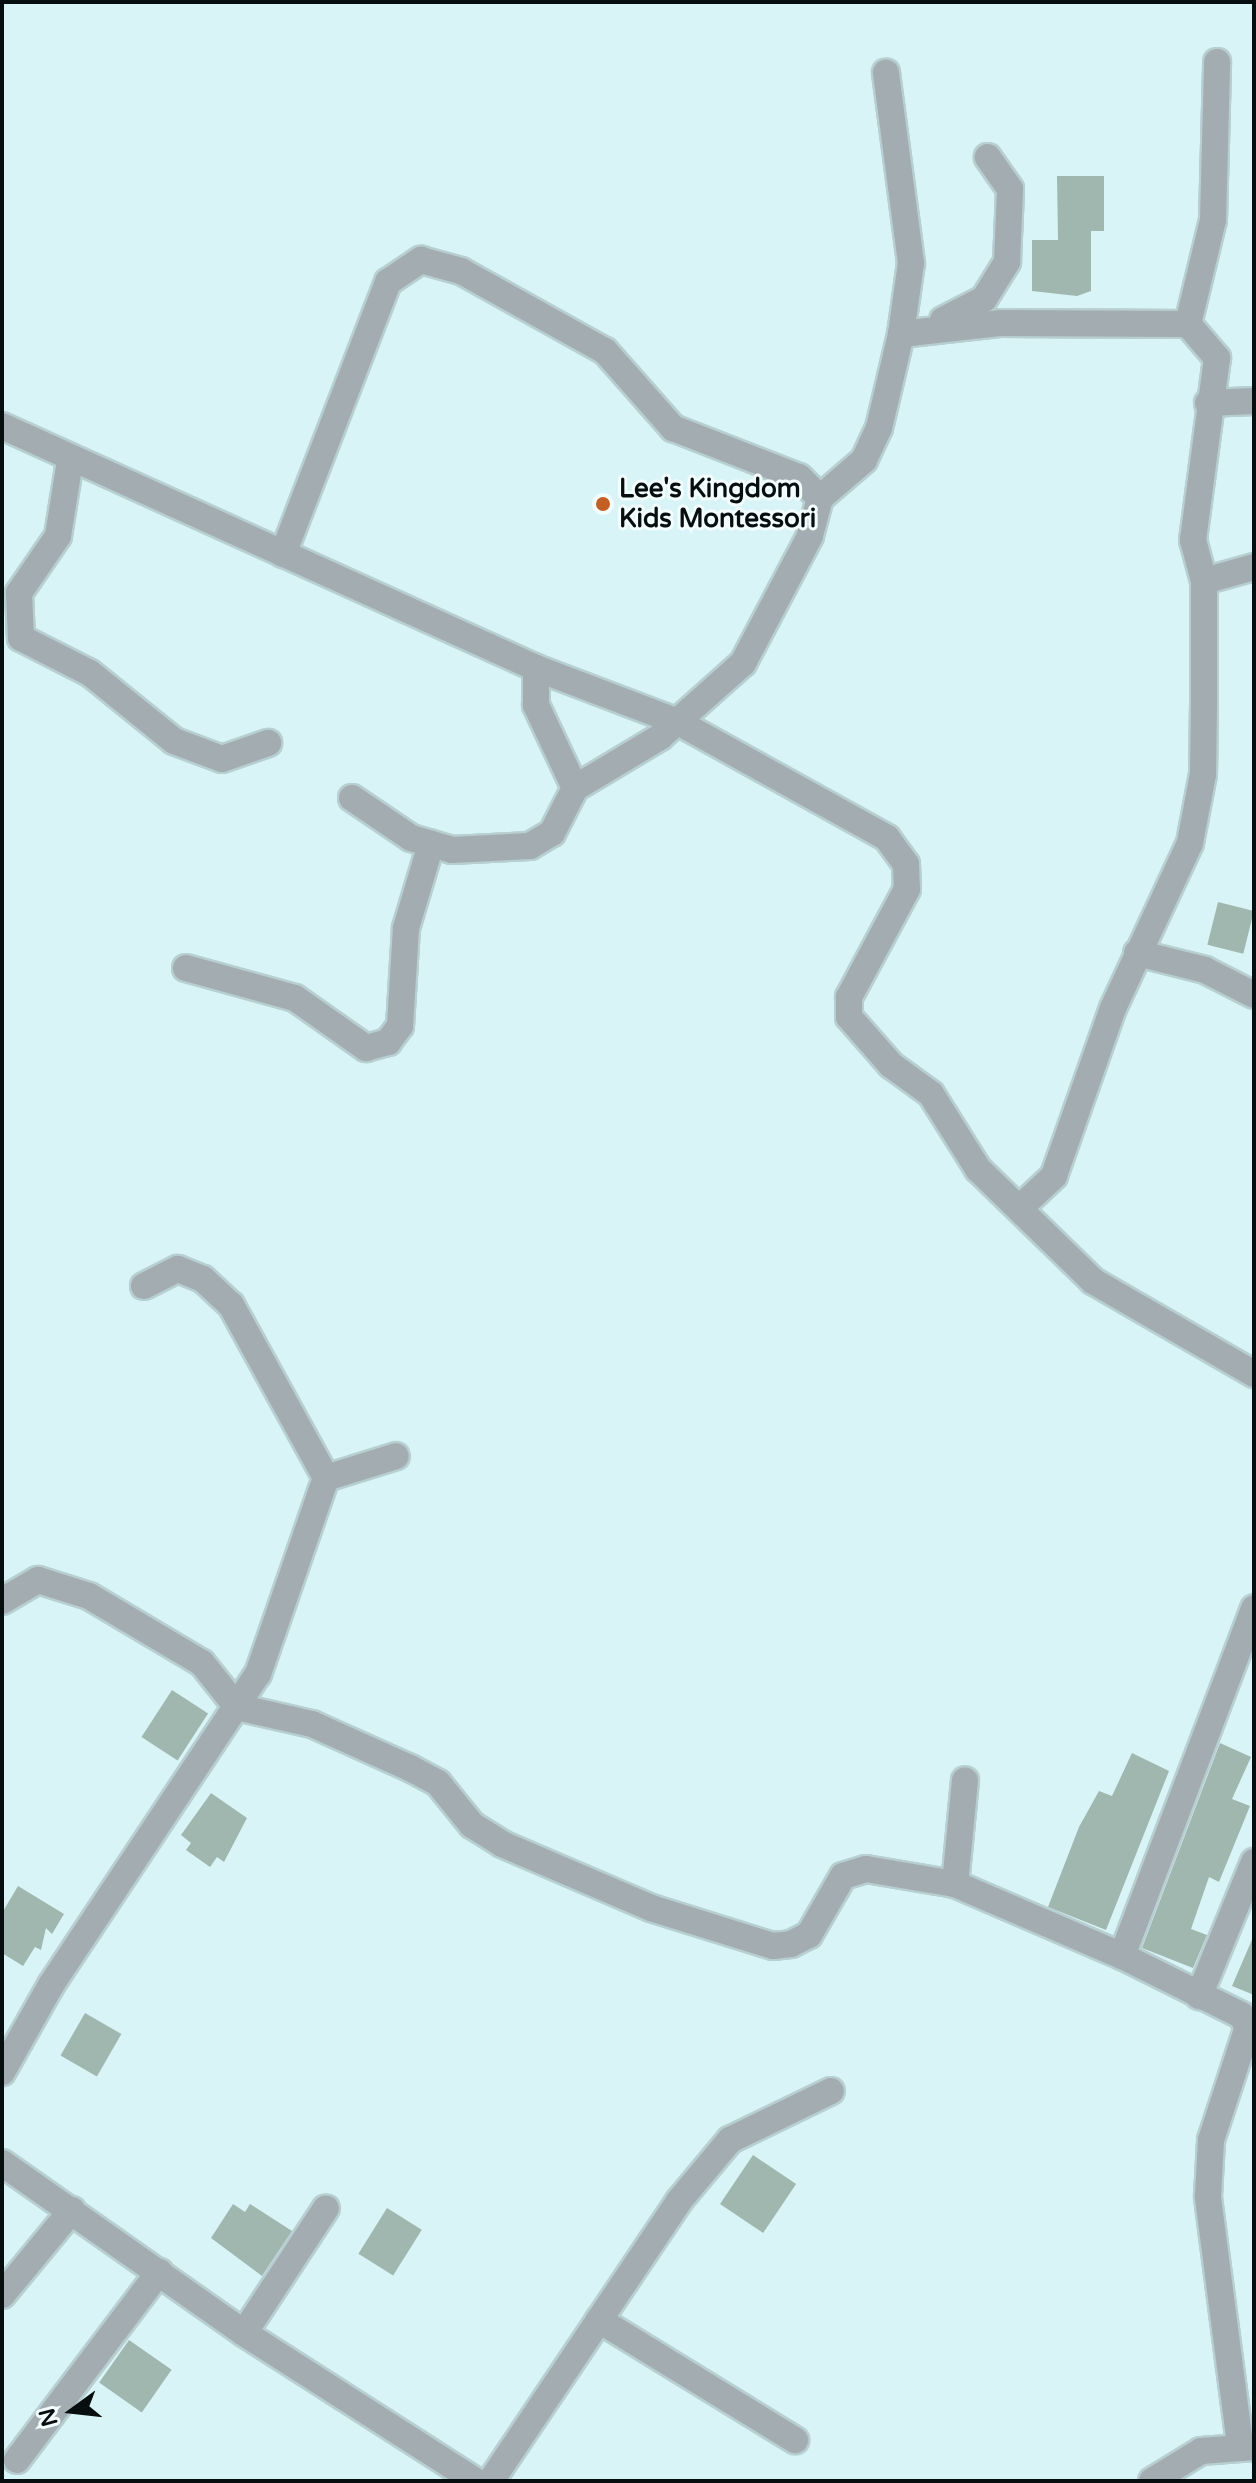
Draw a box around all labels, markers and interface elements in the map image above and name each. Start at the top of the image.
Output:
place label: Lee's Kingdom Kids Montessori [619,473,816,534]
marker: Lee's Kingdom Kids Montessori [594,495,612,513]
north arrow [32,2371,112,2451]
text: N [34,2405,64,2429]

